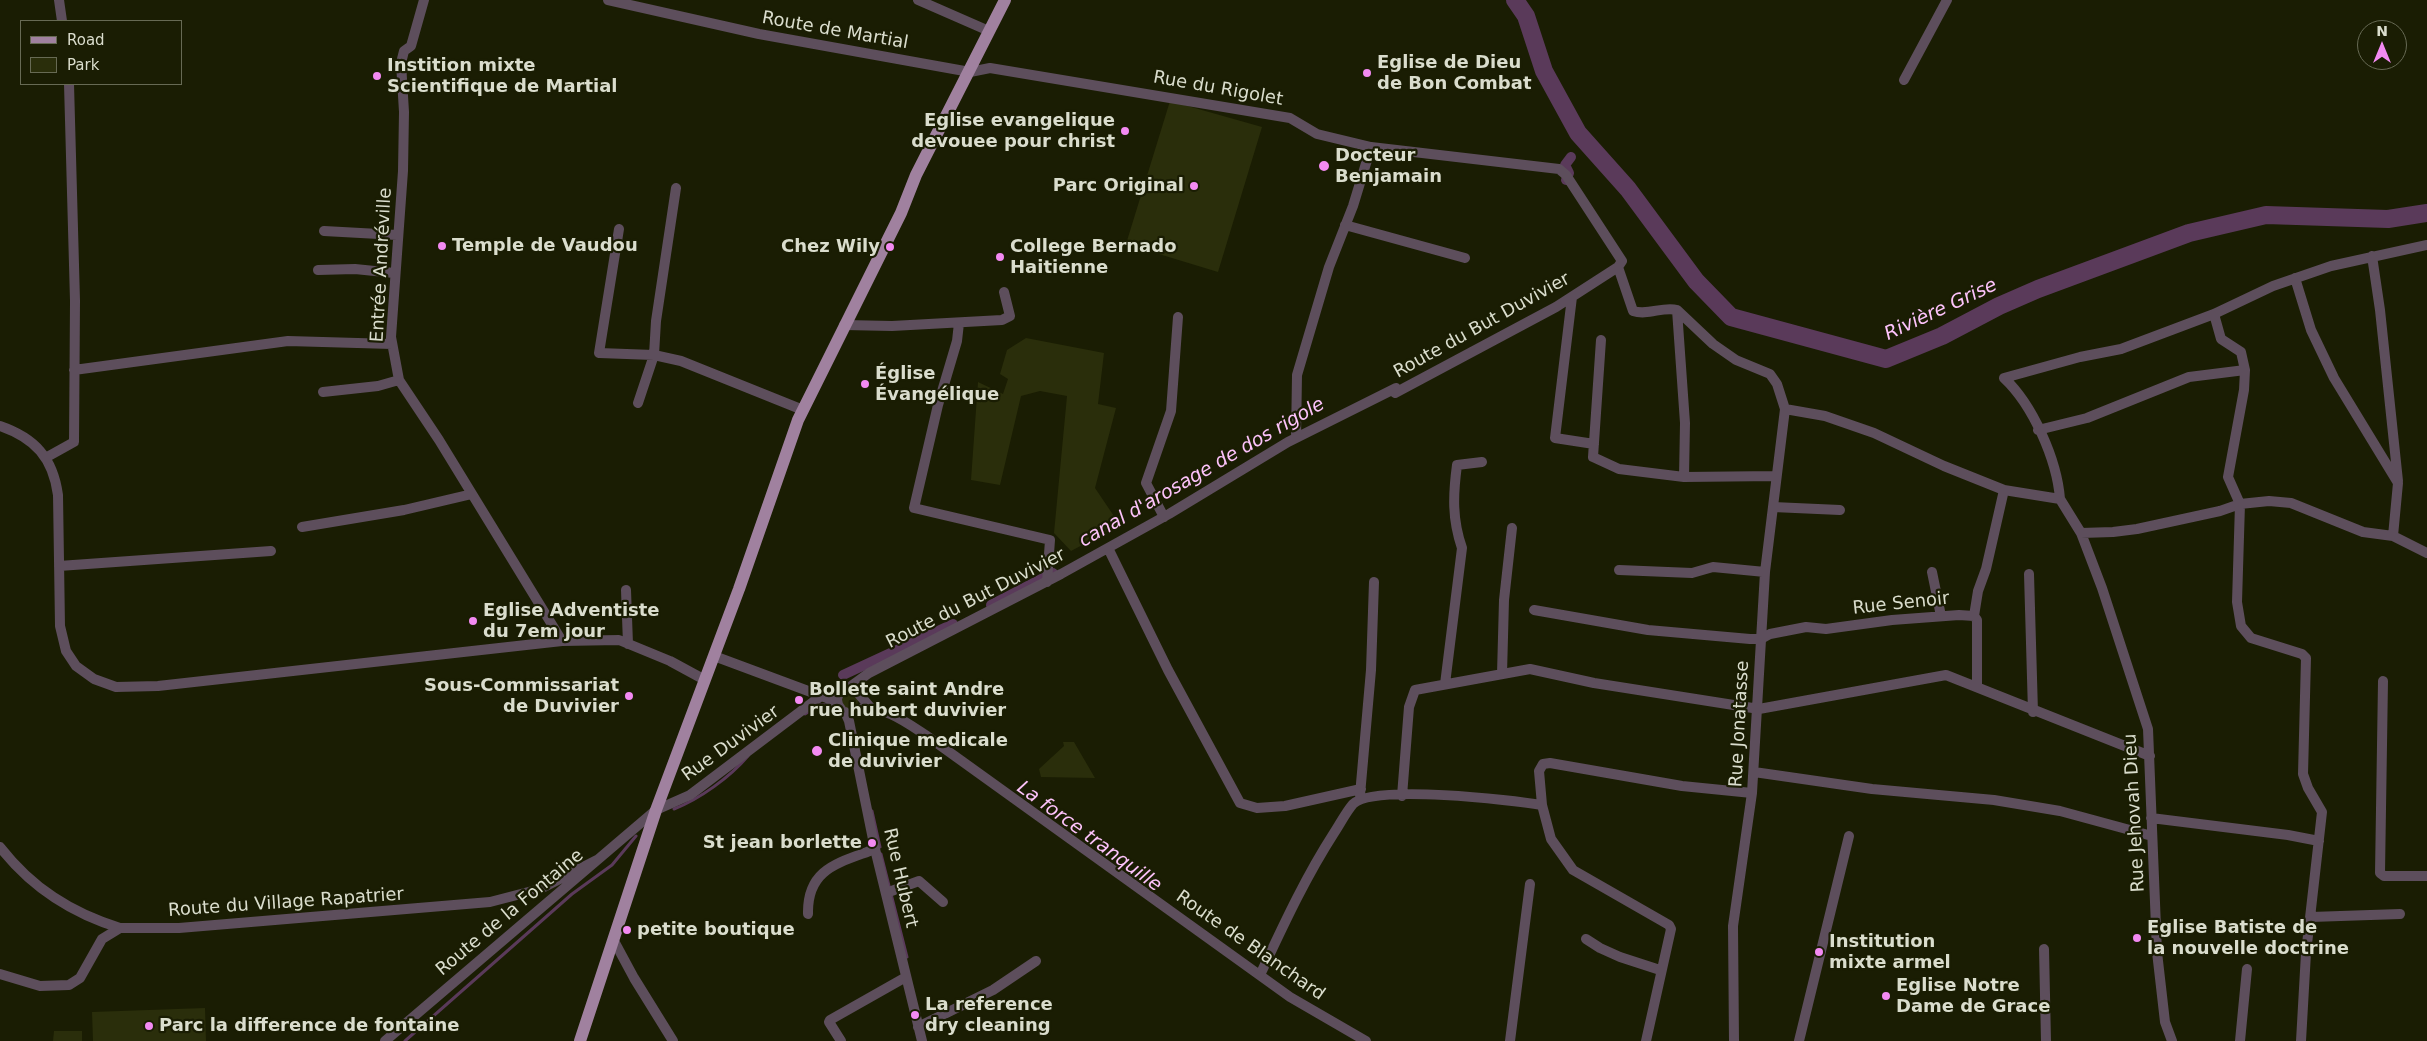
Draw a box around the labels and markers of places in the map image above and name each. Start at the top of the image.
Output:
place label: Eglise de Dieu de Bon Combat [1377,52,1531,94]
place label: Instition mixte Scientifique de Martial [387,55,618,98]
marker: Eglise de Dieu de Bon Combat [1361,67,1373,79]
marker: Instition mixte Scientifique de Martial [371,70,383,82]
place label: Eglise evangelique devouee pour christ [911,110,1115,152]
marker: Eglise evangelique devouee pour christ [1119,125,1131,137]
place label: Docteur Benjamain [1335,145,1442,188]
marker: Docteur Benjamain [1317,159,1331,173]
place label: Parc Original [1053,175,1184,197]
marker: Parc Original [1188,180,1200,192]
place label: Temple de Vaudou [452,235,638,257]
place label: Chez Wily [781,236,880,258]
place label: College Bernado Haitienne [1010,236,1176,278]
marker: Temple de Vaudou [436,240,448,252]
marker: Chez Wily [884,241,896,253]
marker: College Bernado Haitienne [994,251,1006,263]
place label: Église Évangélique [875,363,999,406]
marker: Église Évangélique [859,378,871,390]
place label: Eglise Adventiste du 7em jour [483,600,660,642]
marker: Eglise Adventiste du 7em jour [467,615,479,627]
place label: Sous-Commissariat de Duvivier [424,675,619,718]
place label: Bollete saint Andre rue hubert duvivier [809,679,1006,722]
marker: Sous-Commissariat de Duvivier [623,690,635,702]
marker: Bollete saint Andre rue hubert duvivier [793,694,805,706]
place label: Clinique medicale de duvivier [828,730,1008,772]
marker: Clinique medicale de duvivier [810,744,824,758]
place label: St jean borlette [703,832,862,854]
marker: St jean borlette [866,837,878,849]
place label: Eglise Batiste de la nouvelle doctrine [2147,917,2349,960]
place label: petite boutique [637,919,795,941]
marker: petite boutique [621,924,633,936]
place label: Institution mixte armel [1829,931,1951,974]
marker: Eglise Batiste de la nouvelle doctrine [2131,932,2143,944]
marker: Institution mixte armel [1813,946,1825,958]
place label: Eglise Notre Dame de Grace [1896,975,2050,1018]
marker: Eglise Notre Dame de Grace [1880,990,1892,1002]
place label: La reference dry cleaning [925,994,1053,1036]
marker: La reference dry cleaning [909,1009,921,1021]
place label: Parc la difference de fontaine [159,1015,459,1037]
marker: Parc la difference de fontaine [143,1020,155,1032]

